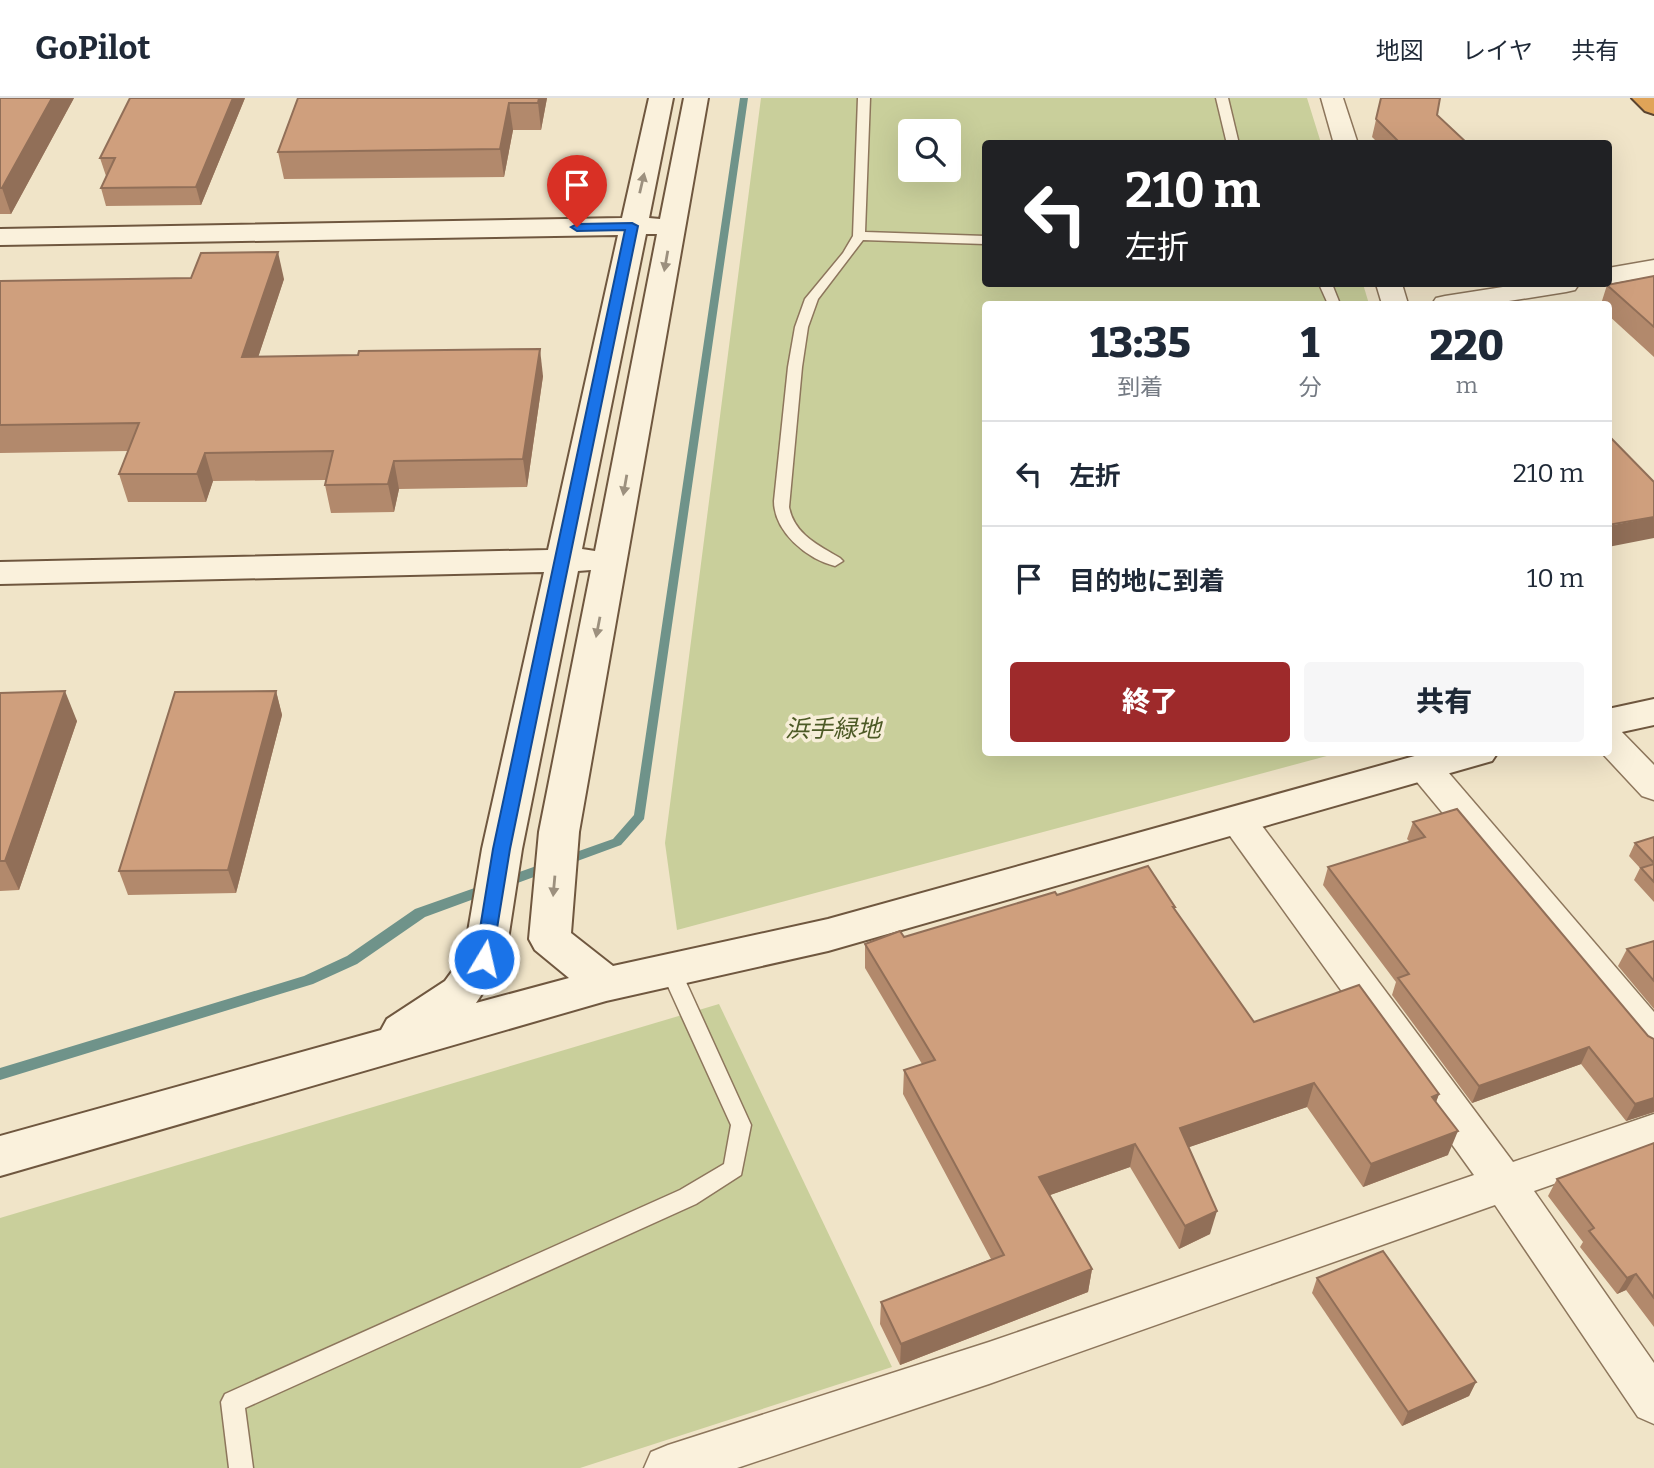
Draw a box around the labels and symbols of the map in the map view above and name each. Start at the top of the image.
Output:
pin [547,155,607,227]
one-way arrow [637,171,648,193]
one-way arrow [660,250,671,272]
one-way arrow [619,474,630,496]
one-way arrow [592,616,603,638]
park label: 浜手緑地 [785,715,884,743]
one-way arrow [549,875,560,897]
position arrow [447,922,521,996]

